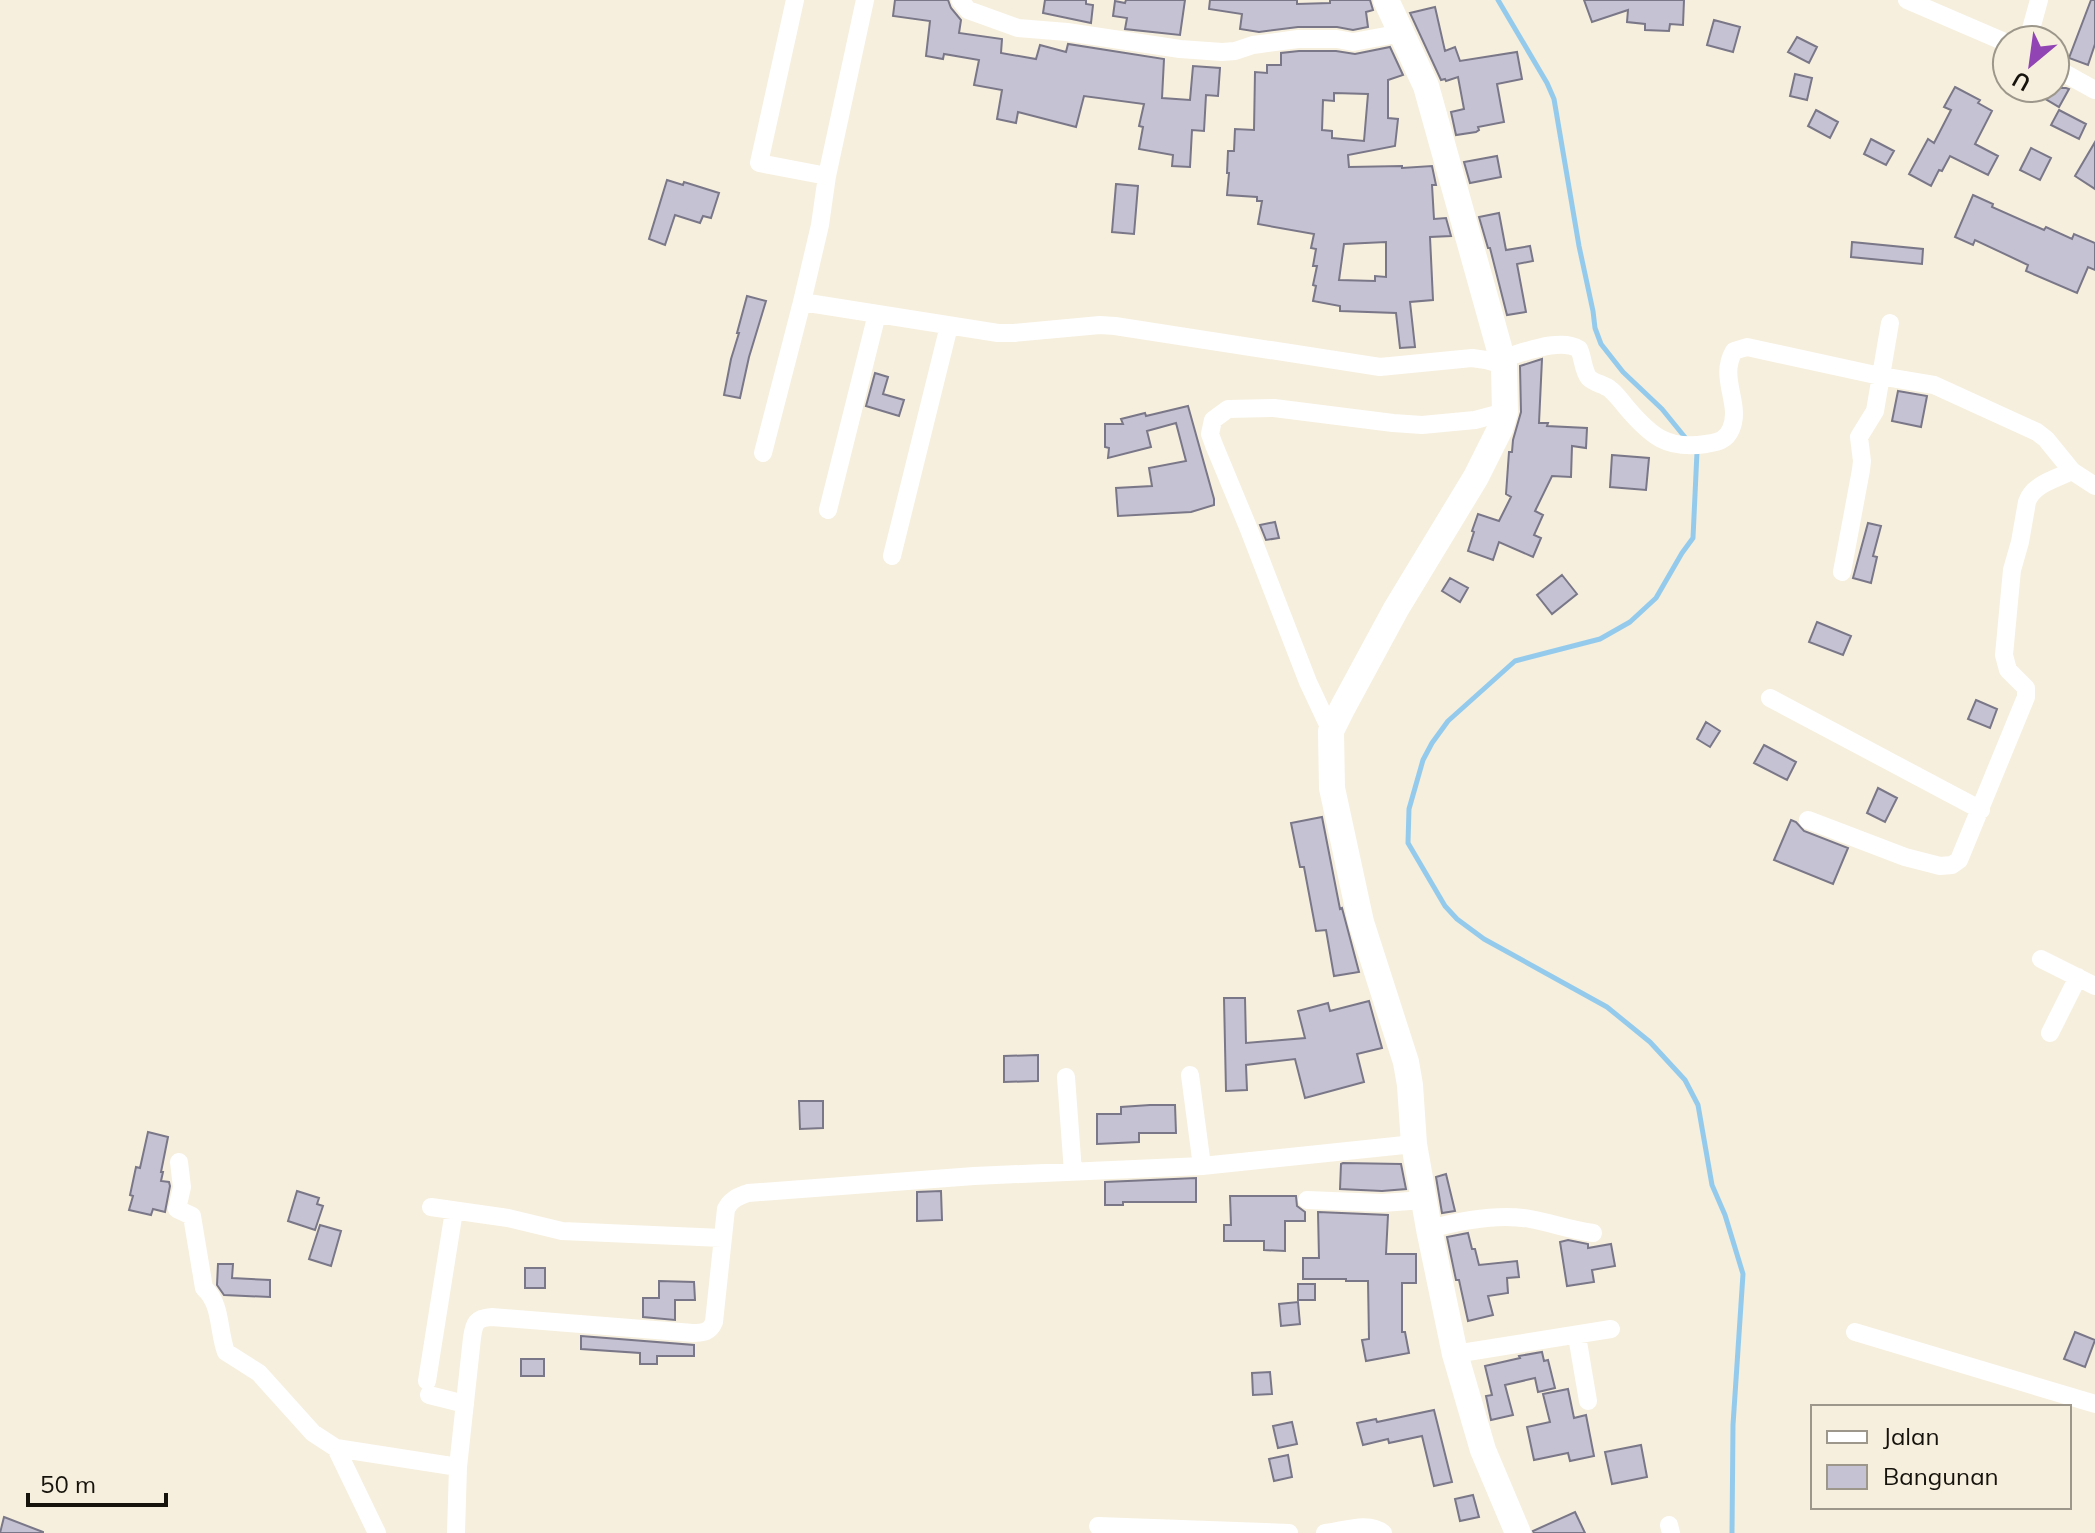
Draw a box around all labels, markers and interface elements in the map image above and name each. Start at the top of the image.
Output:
north arrow [1991,24,2071,104]
text: U [2007,65,2035,98]
legend [1811,1405,2071,1509]
text: Jalan [1883,1421,1939,1451]
scale bar [28,1457,166,1507]
text: Bangunan [1883,1461,1999,1491]
text: 50 m [40,1469,96,1499]

